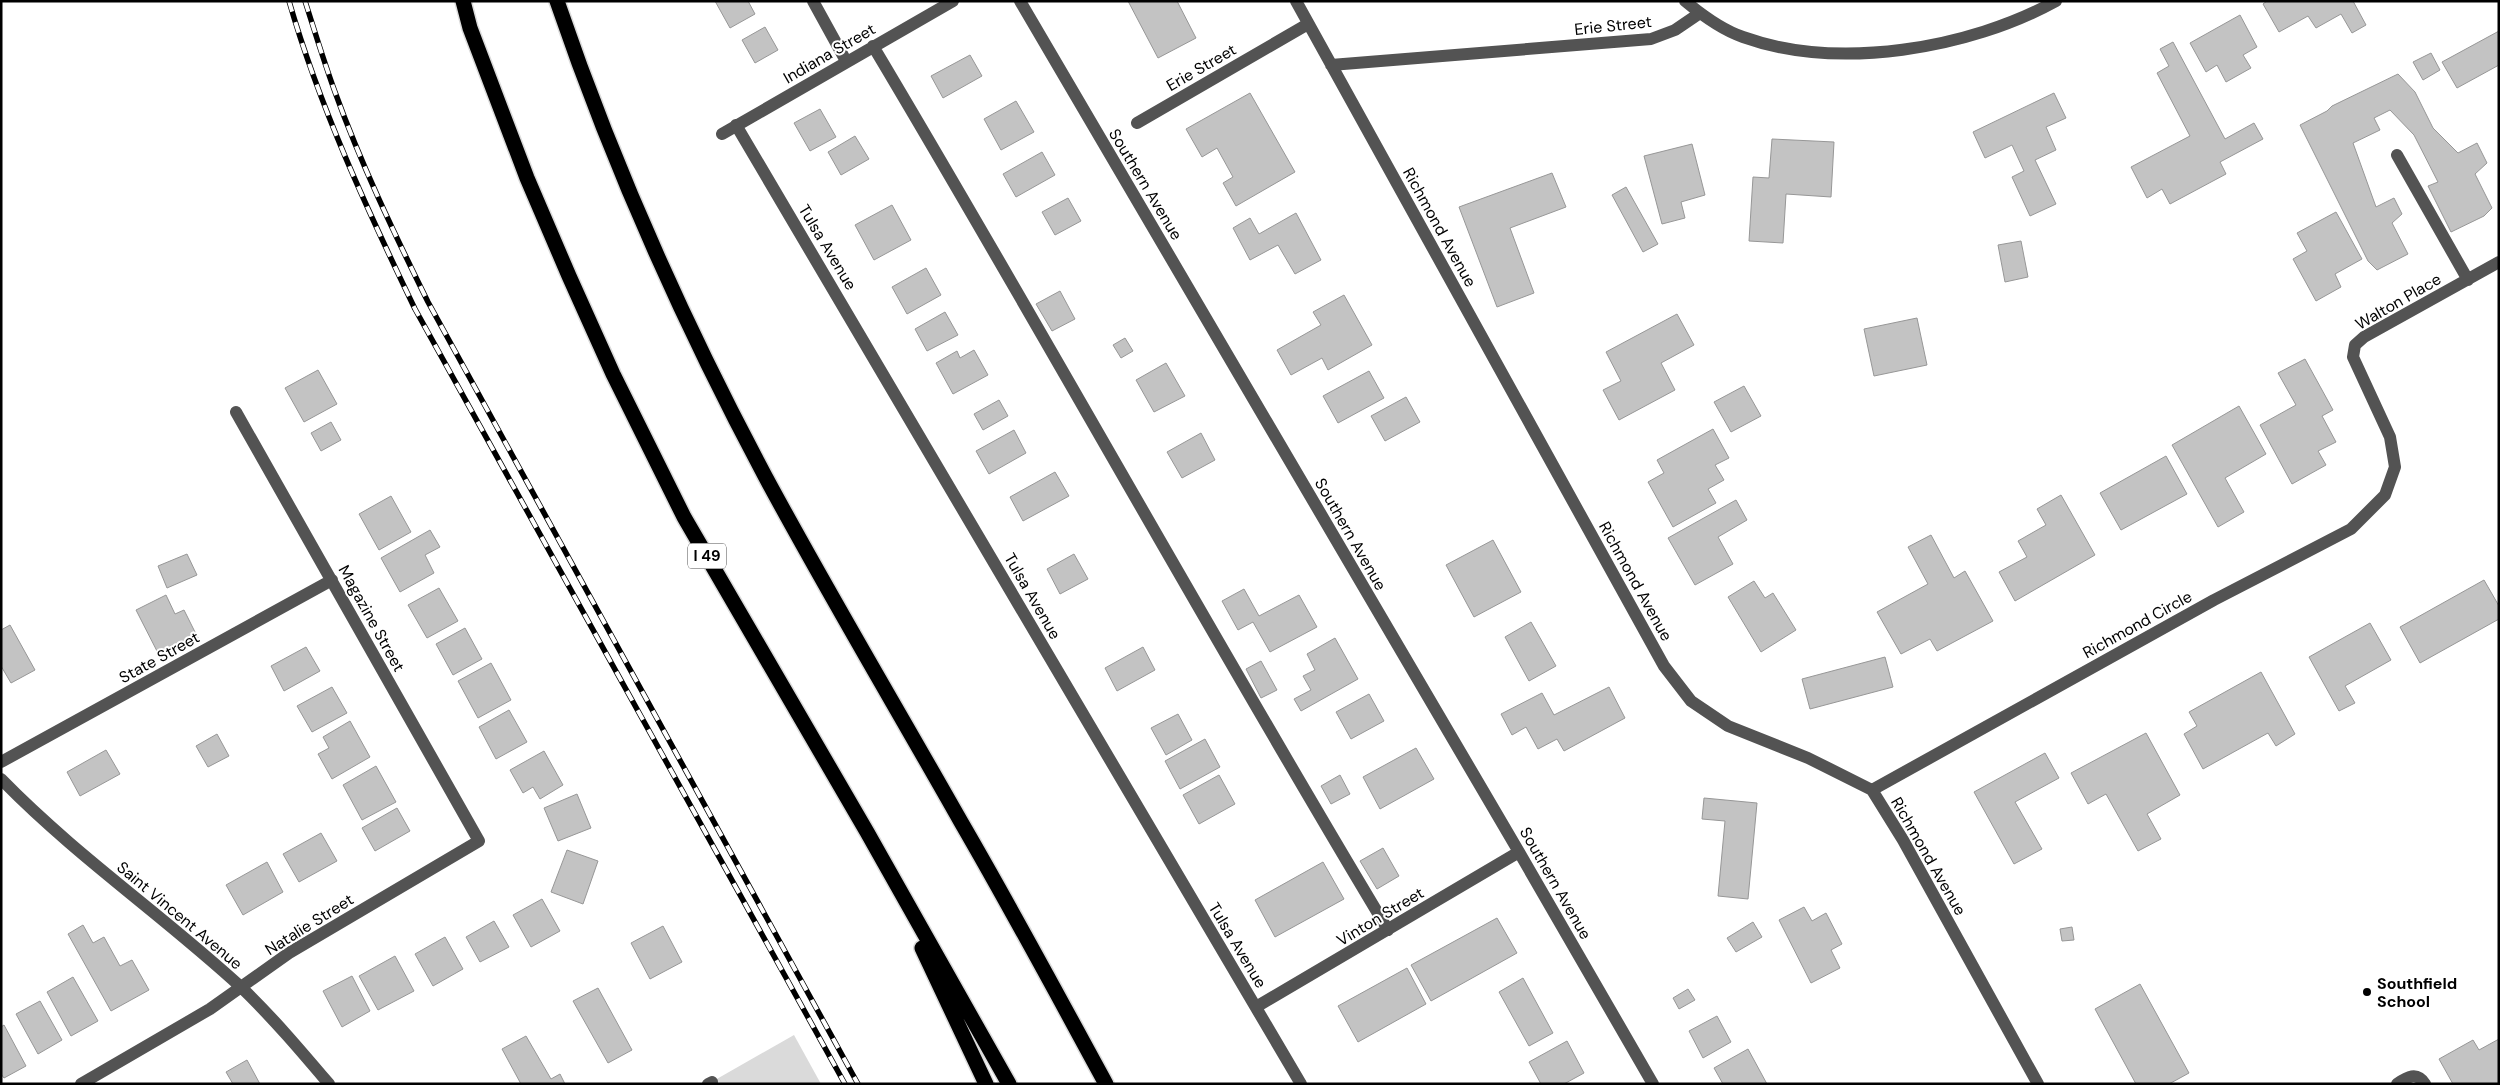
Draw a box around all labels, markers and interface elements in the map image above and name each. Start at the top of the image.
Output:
street label: Erie Street [1573,11,1653,40]
street label: Indiana Street [779,19,879,88]
street label: Erie Street [1162,39,1240,96]
street label: Southern Avenue [1104,125,1187,244]
street label: Richmond Avenue [1398,164,1481,291]
street label: Tulsa Avenue [794,201,861,294]
street label: Walton Place [2352,268,2445,334]
street label: Southern Avenue [1310,474,1391,594]
street label: Richmond Avenue [1594,518,1677,645]
road number: I 49 [688,544,726,568]
street label: Tulsa Avenue [999,549,1066,643]
street label: Magazine Street [334,561,410,675]
street label: Richmond Circle [2079,586,2196,663]
street label: State Street [115,627,203,688]
street label: Richmond Avenue [1886,793,1971,919]
street label: Southern Avenue [1515,823,1596,943]
street label: Saint Vincent Avenue [113,857,247,974]
street label: Vinton Street [1333,882,1428,951]
street label: Natalie Street [261,889,357,960]
street label: Tulsa Avenue [1204,899,1271,992]
place label: Southfield School [2377,973,2457,1012]
marker: Southfield School [2361,986,2373,998]

